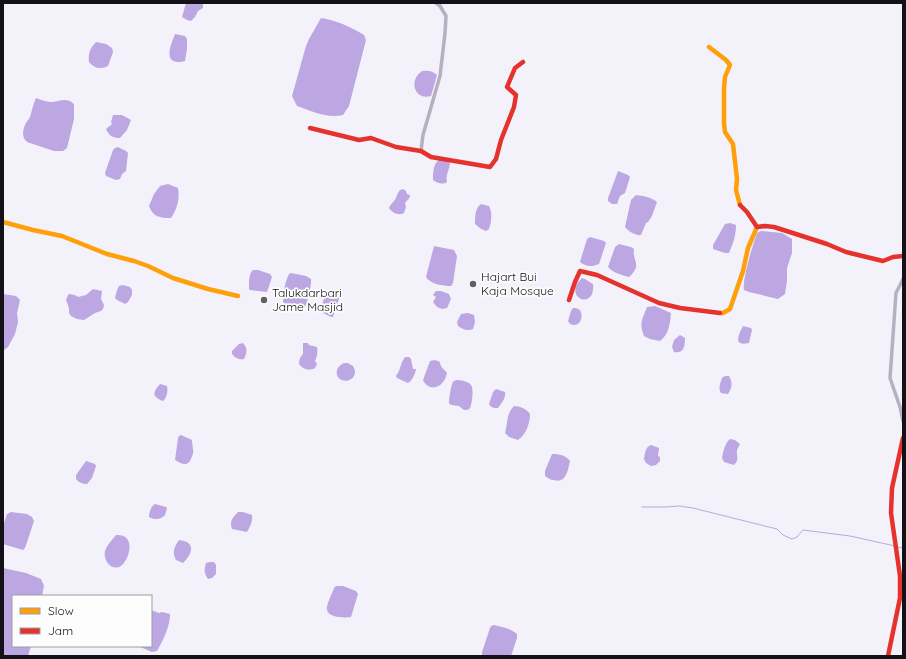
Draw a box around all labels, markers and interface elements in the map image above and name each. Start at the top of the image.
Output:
place label: Hajart Bui Kaja Mosque [481,269,554,298]
marker: Hajart Bui Kaja Mosque [468,279,478,289]
place label: Talukdarbari Jame Masjid [272,285,343,314]
marker: Talukdarbari Jame Masjid [259,295,269,305]
legend [12,595,152,647]
text: Slow [48,603,74,618]
text: Jam [48,623,73,638]

